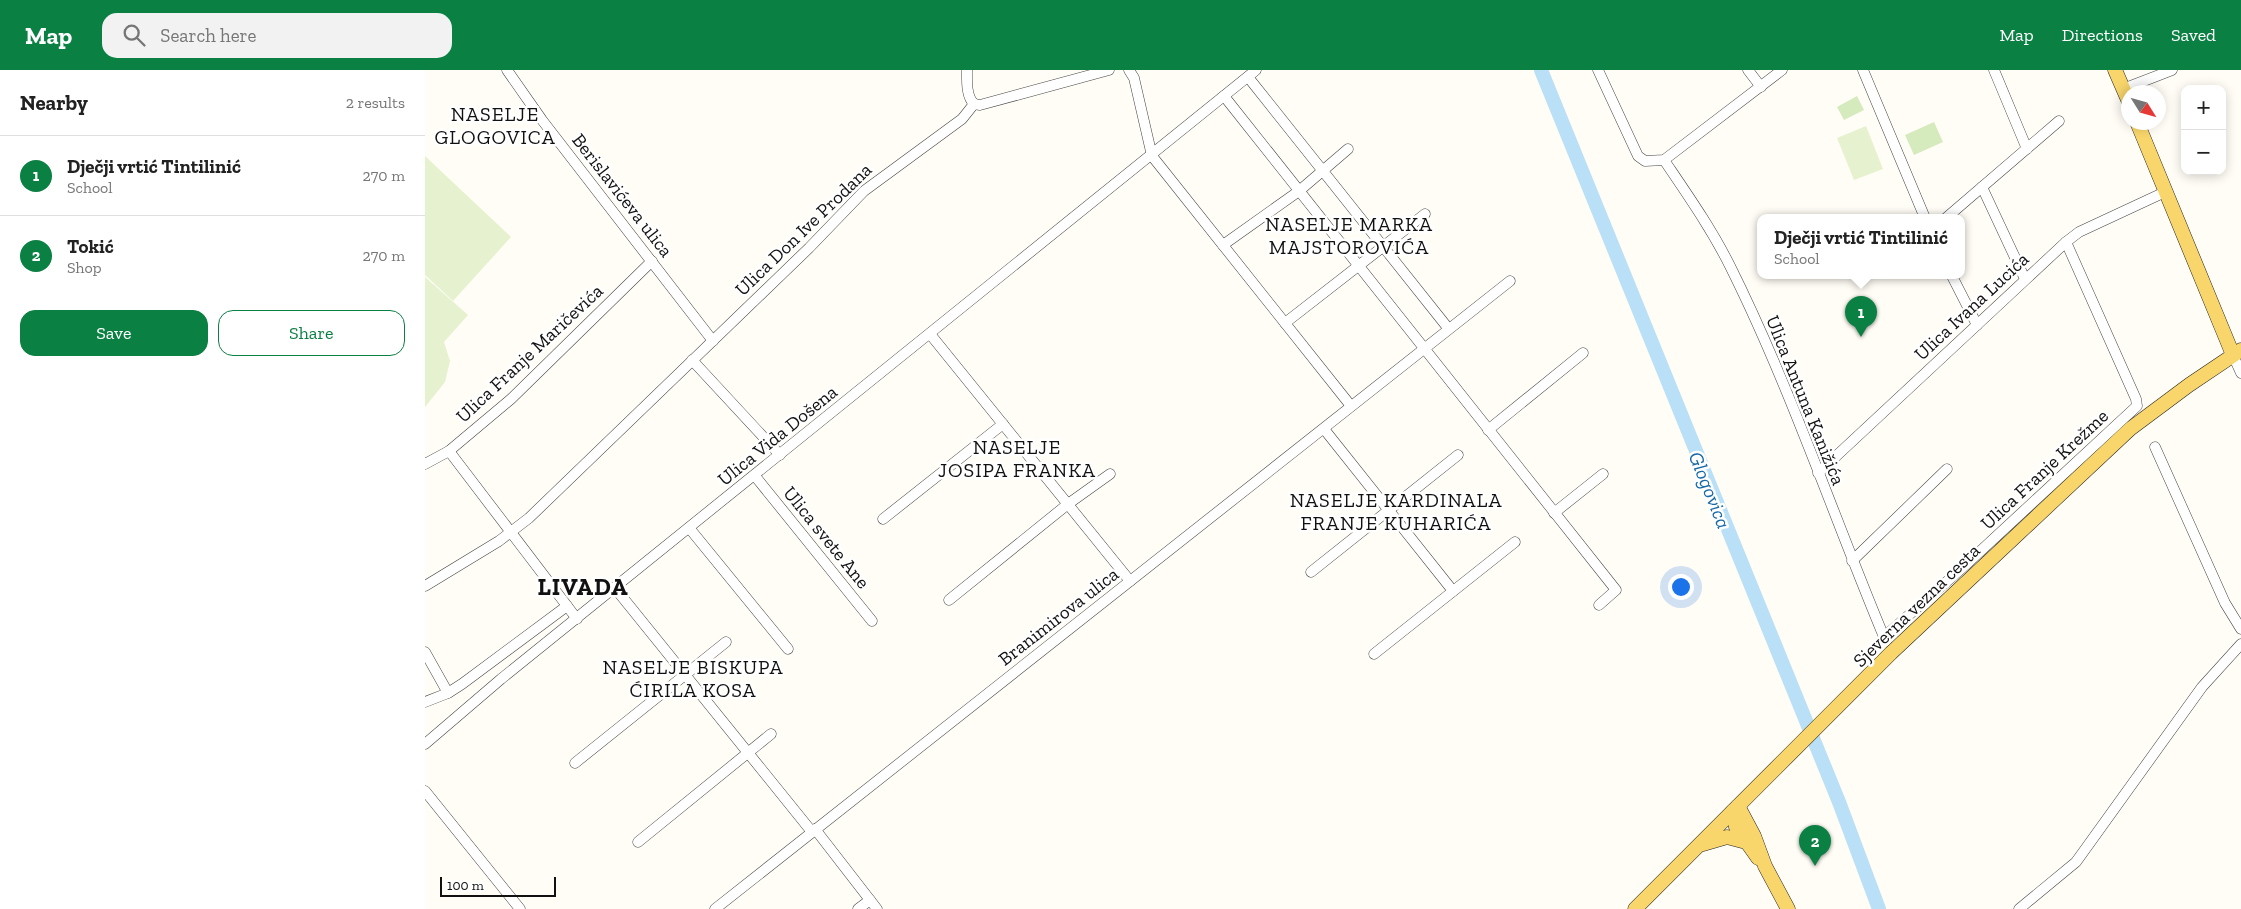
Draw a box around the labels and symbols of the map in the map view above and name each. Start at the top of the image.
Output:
north arrow [2121,85,2166,130]
district label: NASELJE GLOGOVICA [434,102,556,149]
street label: Berislavićeva ulica [567,129,678,262]
street label: Ulica Don Ive Prodana [730,158,876,300]
district label: NASELJE MARKA MAJSTOROVIĆA [1265,212,1433,259]
street label: Ulica Ivana Lucića [1909,248,2033,365]
street label: Ulica Franje Maričevića [451,279,608,427]
pin: 1 [1845,296,1877,337]
street label: Ulica Antuna Kanižića [1761,312,1850,488]
street label: Ulica Vida Došena [713,380,842,491]
street label: Ulica Franje Krežme [1976,404,2113,534]
district label: NASELJE JOSIPA FRANKA [938,435,1096,482]
water label: Glogovica [1684,448,1736,532]
street label: Ulica svete Ane [778,482,875,593]
district label: NASELJE KARDINALA FRANJE KUHARIĆA [1290,488,1502,535]
street label: Sjeverna vezna cesta [1848,539,1985,672]
street label: Branimirova ulica [994,562,1123,670]
district label: LIVADA [537,572,629,601]
your location [1668,574,1694,600]
district label: NASELJE BISKUPA ĆIRILA KOSA [603,655,783,702]
pin: 2 [1799,825,1831,866]
scale bar [440,874,556,897]

